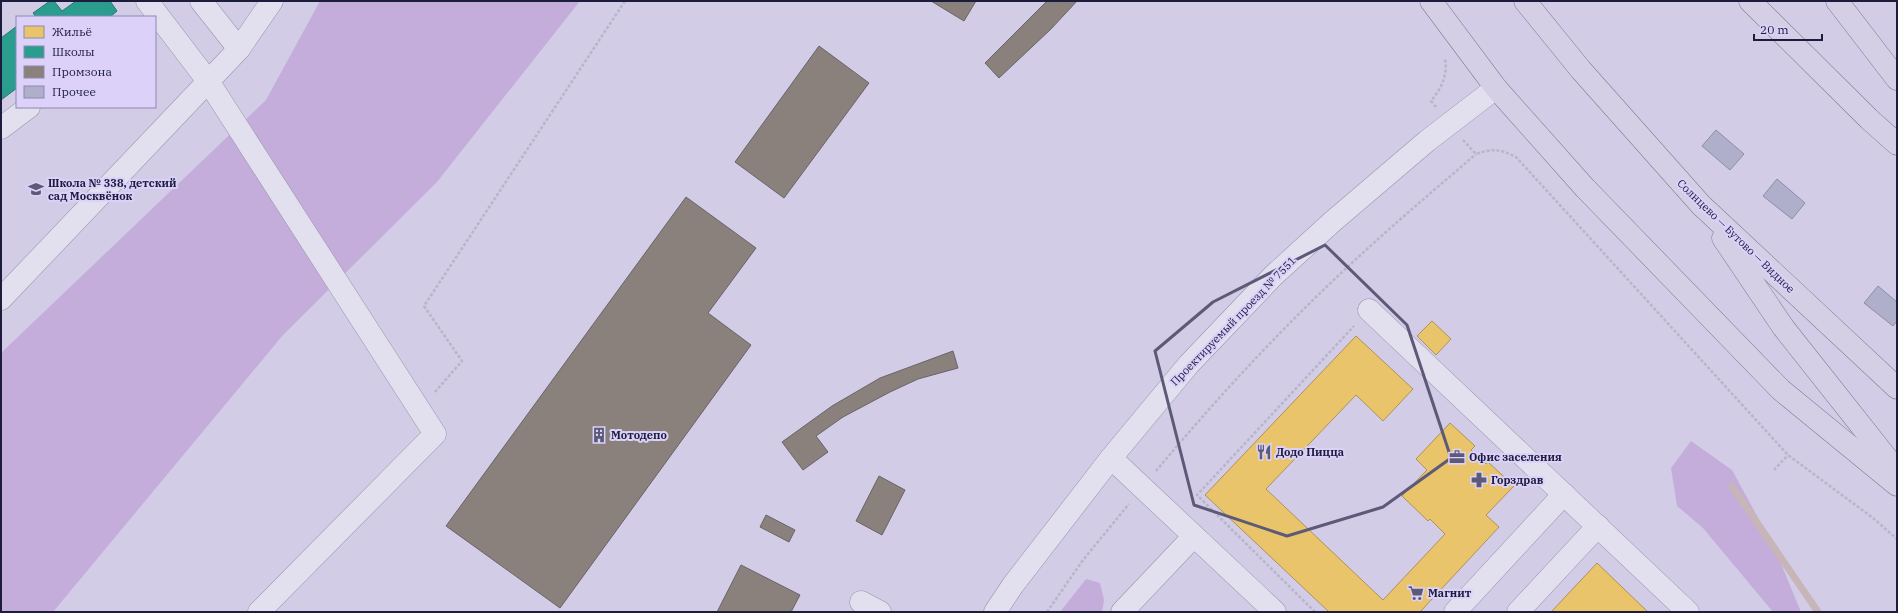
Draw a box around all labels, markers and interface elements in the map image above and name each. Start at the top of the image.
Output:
legend [16,16,156,108]
scale bar [1754,16,1822,42]
text: 20 m [1760,22,1789,37]
text: Жильё [52,24,92,39]
text: Школы [52,44,95,59]
text: Промзона [52,64,112,79]
text: Прочее [52,84,96,99]
place label: Школа № 338, детский сад Москвёнок [48,176,177,203]
street label: Солнцево — Бутово — Видное [1674,176,1798,296]
school or university icon: Школа № 338, детский сад Москвёнок [27,180,45,198]
street label: Проектируемый проезд № 7551 [1167,253,1299,389]
building icon: Мотодепо [590,426,608,444]
place label: Мотодепо [611,428,667,442]
restaurant icon: Додо Пицца [1255,443,1273,461]
place label: Додо Пицца [1276,445,1344,459]
office icon: Офис заселения [1448,448,1466,466]
place label: Офис заселения [1469,450,1562,464]
pharmacy icon: Горздрав [1470,471,1488,489]
place label: Горздрав [1491,473,1544,487]
supermarket icon: Магнит [1407,584,1425,602]
place label: Магнит [1428,586,1472,600]

